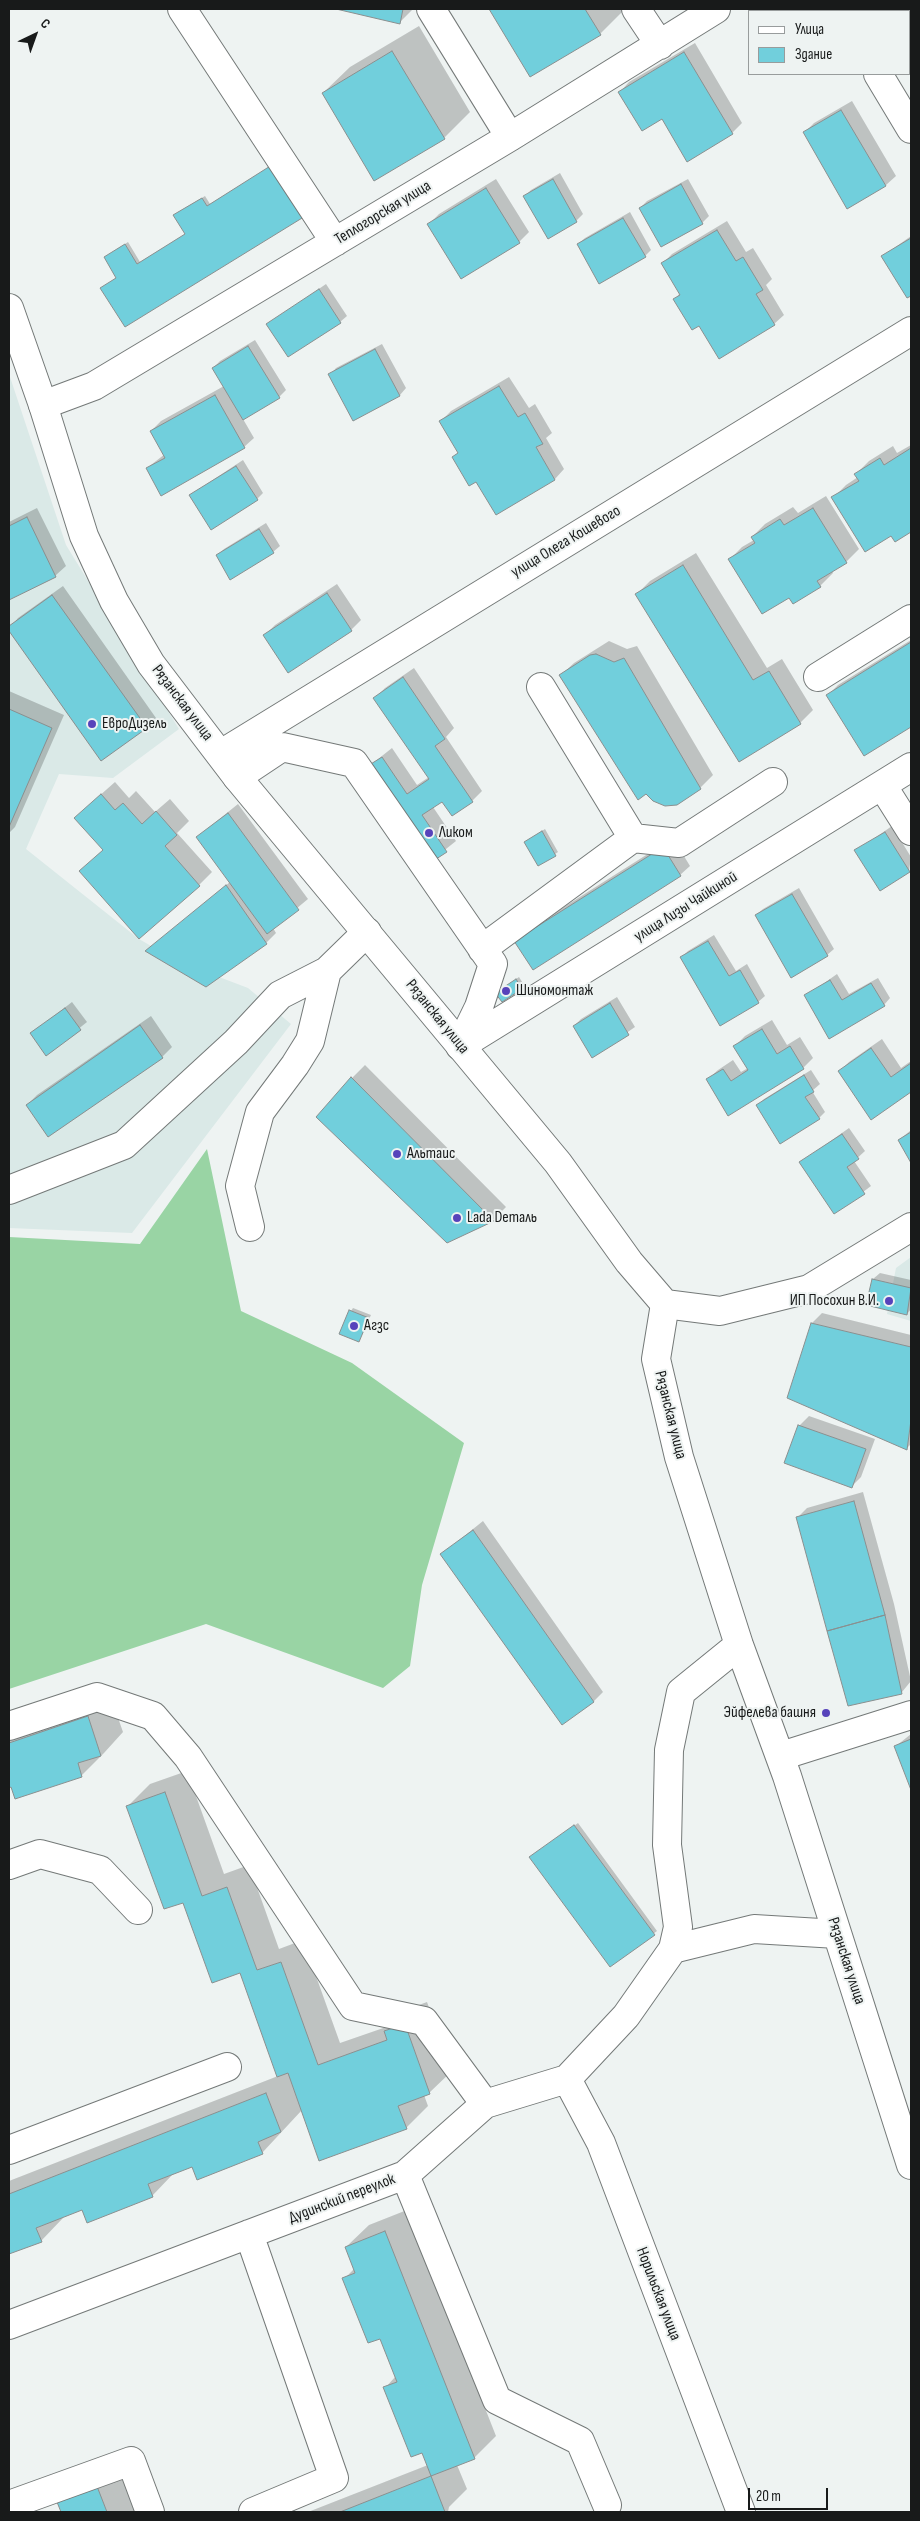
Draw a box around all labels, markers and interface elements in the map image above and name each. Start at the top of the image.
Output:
north arrow [10,10,60,60]
legend [748,10,910,75]
text: С [37,15,54,32]
text: Улица [795,20,824,39]
text: Здание [795,45,832,64]
street label: Теплогорская улица [331,177,435,249]
street label: улица Олега Кошевого [508,502,624,582]
street label: Рязанская улица [147,661,217,745]
place label: ЕвроДизель [102,714,167,734]
marker: ЕвроДизель [86,718,98,730]
place label: Ликом [439,823,473,843]
marker: Ликом [423,827,435,839]
street label: улица Лизы Чайкиной [631,868,741,946]
street label: Рязанская улица [401,976,473,1058]
place label: Шиномонтаж [516,981,593,1001]
marker: Шиномонтаж [500,985,512,997]
place label: Альтаис [407,1144,455,1164]
marker: Альтаис [391,1148,403,1160]
place label: Lada Dеталь [467,1208,537,1228]
marker: Lada Dеталь [451,1212,463,1224]
place label: ИП Посохин В.И. [790,1291,879,1311]
marker: ИП Посохин В.И. [883,1295,895,1307]
place label: Агзс [364,1316,389,1336]
marker: Агзс [348,1320,360,1332]
street label: Рязанская улица [650,1369,690,1461]
place label: Эйфелева башня [724,1703,816,1723]
marker: Эйфелева башня [820,1707,832,1719]
street label: Рязанская улица [823,1915,869,2007]
street label: Дудинский переулок [286,2170,398,2228]
street label: Норильская улица [631,2245,685,2343]
scale bar [750,2478,830,2510]
text: 20 m [756,2487,781,2506]

